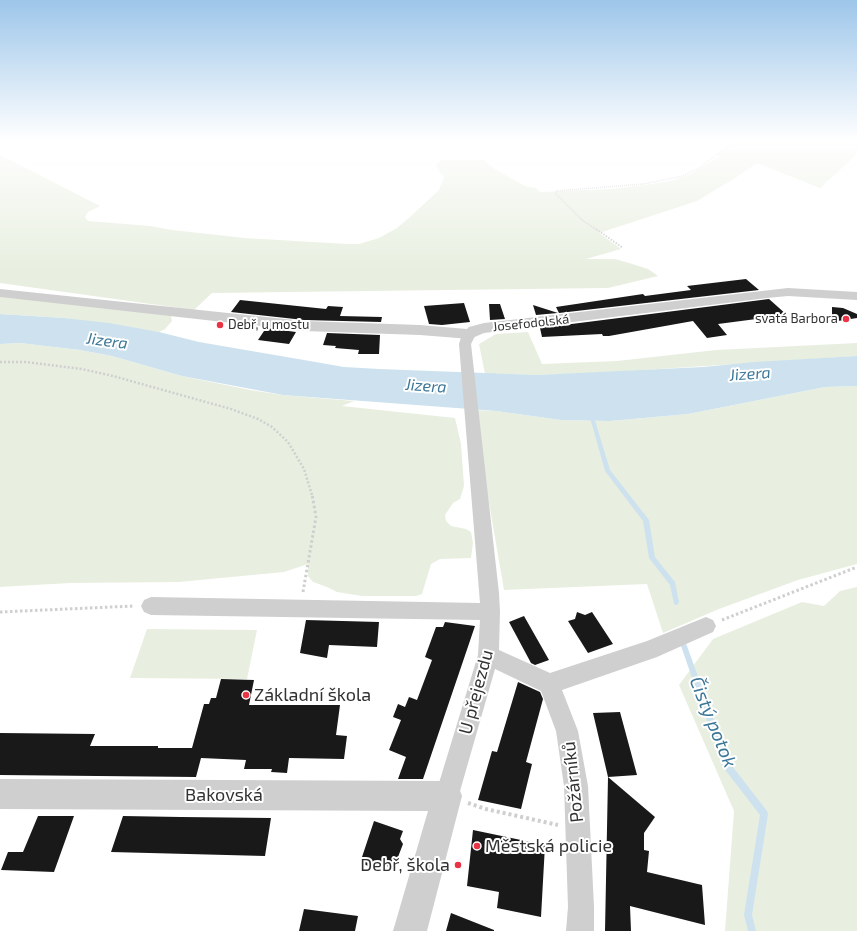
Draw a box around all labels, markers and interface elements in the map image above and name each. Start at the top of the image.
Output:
street label: Josefodolská [492,311,570,335]
place label: svatá Barbora [755,311,838,327]
marker: svatá Barbora [841,314,851,324]
place label: Debř, u mostu [228,317,309,333]
marker: Debř, u mostu [215,320,225,330]
water label: Jizera [85,329,129,353]
water label: Jizera [729,363,771,385]
water label: Jizera [405,375,447,397]
street label: U přejezdu [454,647,498,737]
water label: Čistý potok [684,673,742,771]
place label: Základní škola [254,684,371,706]
marker: Základní škola [241,690,251,700]
street label: Požárníků [558,740,588,824]
street label: Bakovská [185,784,263,806]
place label: Městská policie [485,835,612,857]
marker: Městská policie [472,841,482,851]
place label: Debř, škola [360,854,450,876]
marker: Debř, škola [453,860,463,870]

